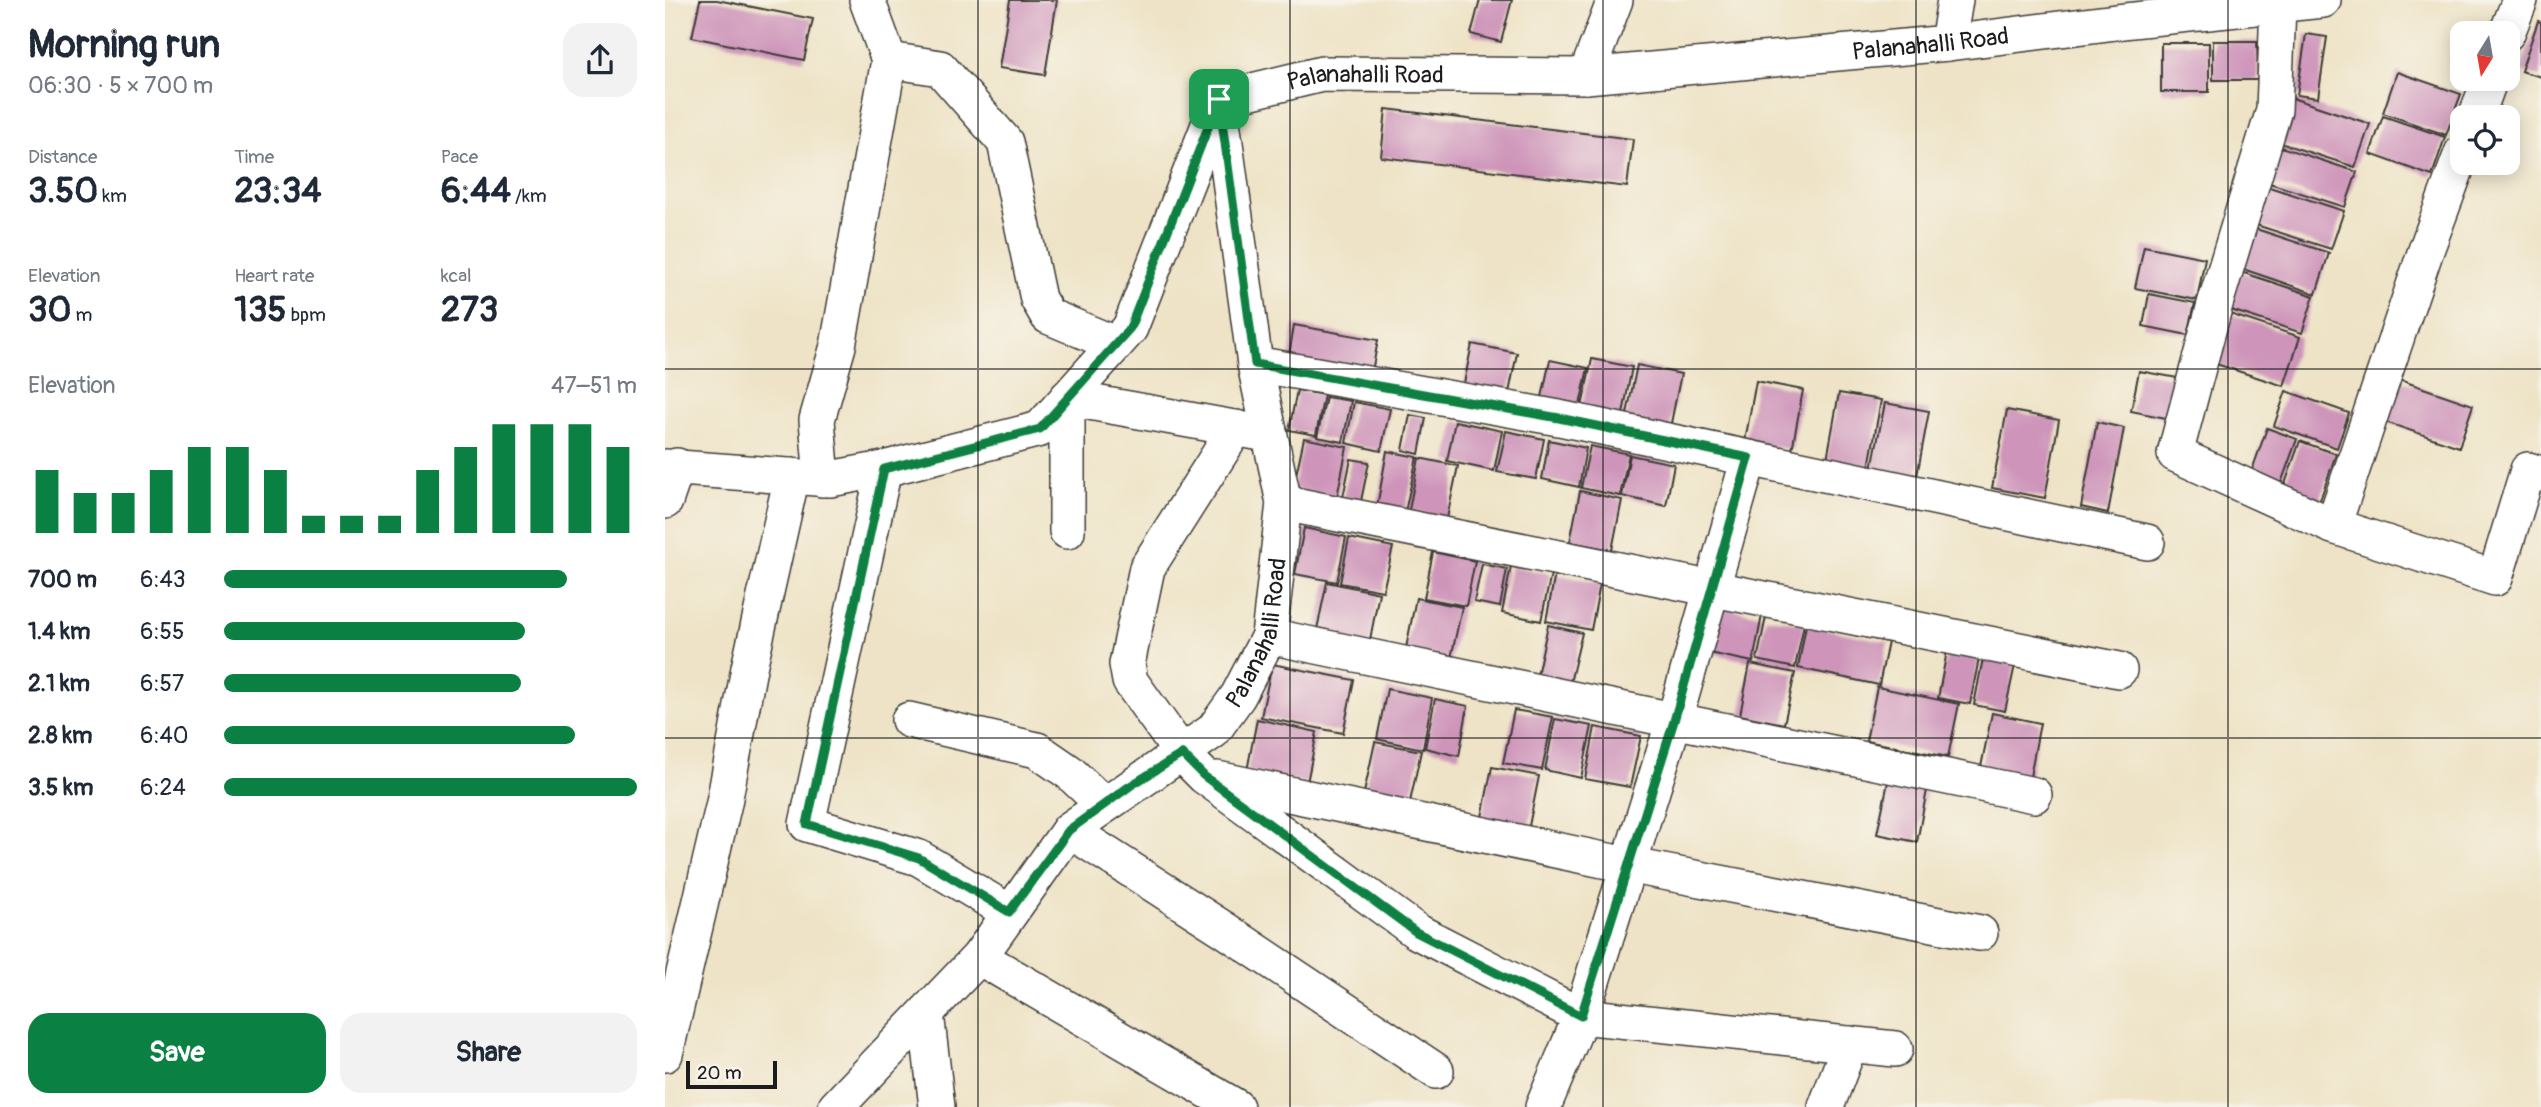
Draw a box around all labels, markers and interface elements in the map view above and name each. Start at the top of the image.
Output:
text: Morning run [28,21,220,69]
street label: Palanahalli Road [1851,21,2011,66]
north arrow [2450,21,2520,91]
map controls [2450,21,2520,175]
button: share [563,23,637,97]
street label: Palanahalli Road [1284,59,1444,97]
pin [1189,69,1249,129]
text: 06:30 · 5 × 700 m [28,71,213,100]
icon: arrive [1200,80,1238,118]
button: locate [2450,105,2520,175]
text: Distance [28,145,97,169]
text: Time [234,145,274,169]
text: Pace [441,145,478,169]
text: 3.50 [28,169,98,213]
text: 23:34 [234,169,322,213]
text: 6:44 [441,169,511,213]
text: km [98,184,127,208]
text: /km [511,184,547,208]
text: Elevation [28,264,100,288]
text: Heart rate [234,264,314,288]
text: kcal [441,264,472,288]
text: 30 [28,288,71,332]
text: 135 [234,288,287,332]
text: 273 [441,288,498,332]
text: m [71,303,92,327]
text: bpm [287,303,326,327]
text: Elevation [28,371,116,400]
text: 47–51 m [551,371,637,400]
street label: Palanahalli Road [1220,556,1292,714]
text: 700 m [28,565,97,594]
text: 6:43 [140,565,186,594]
text: 1.4 km [28,617,90,646]
text: 6:55 [140,617,184,646]
text: 2.1 km [28,669,90,698]
text: 6:57 [140,669,184,698]
text: 2.8 km [28,721,93,750]
text: 6:40 [140,721,189,750]
text: 3.5 km [28,773,93,802]
text: 6:24 [140,773,186,802]
button: Save [28,1013,326,1093]
button: Share [340,1013,637,1093]
scale bar [686,1058,777,1090]
text: 20 m [697,1061,742,1085]

